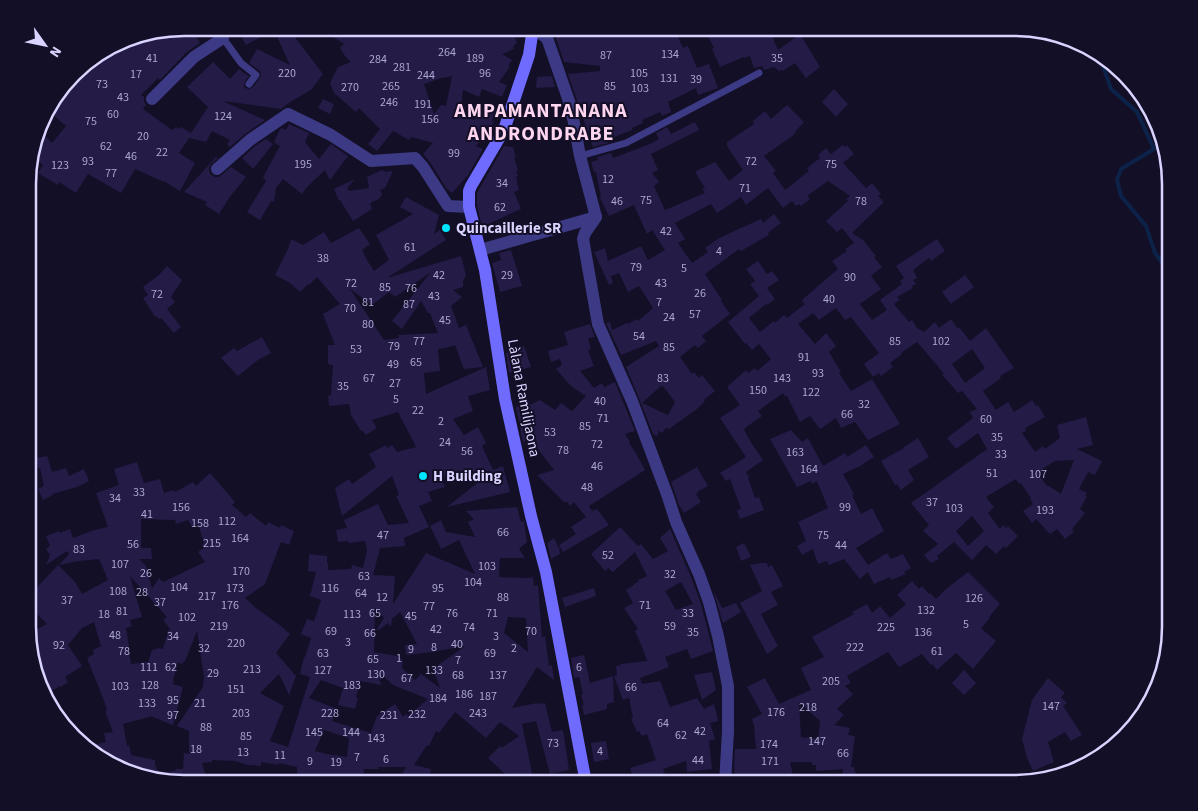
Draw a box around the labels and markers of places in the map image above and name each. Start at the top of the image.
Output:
place label: Quincaillerie SR [456,218,561,239]
marker: Quincaillerie SR [440,222,452,234]
place label: H Building [433,466,501,487]
marker: H Building [417,470,429,482]

